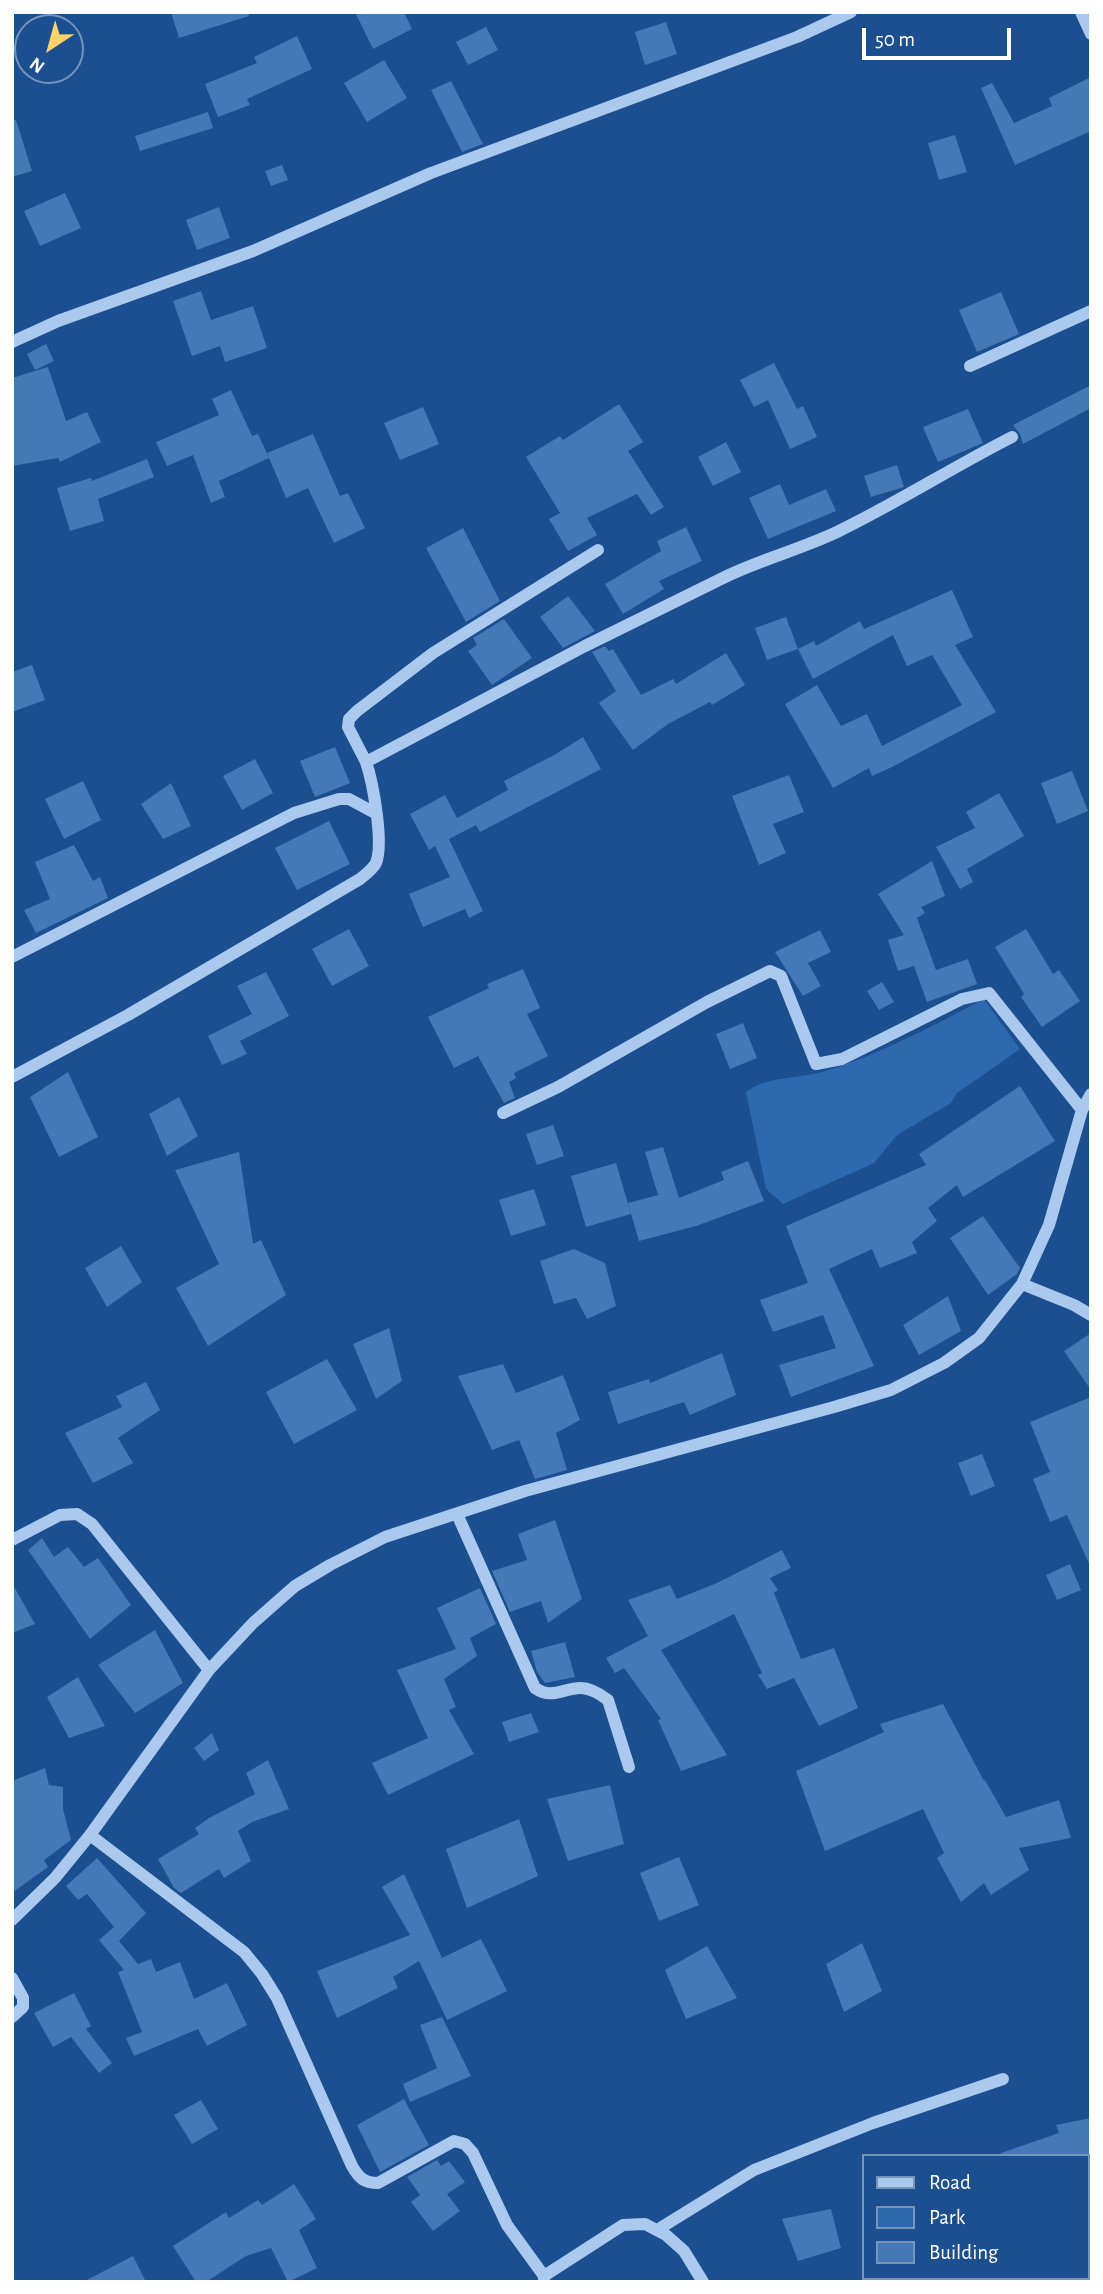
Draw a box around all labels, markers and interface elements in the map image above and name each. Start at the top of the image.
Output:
north arrow [14,14,84,84]
scale bar [865,14,1014,58]
text: 50 m [875,29,915,50]
text: N [27,53,48,76]
legend [862,2154,1089,2280]
text: Road [929,2172,971,2193]
text: Park [929,2207,965,2228]
text: Building [929,2242,998,2263]

